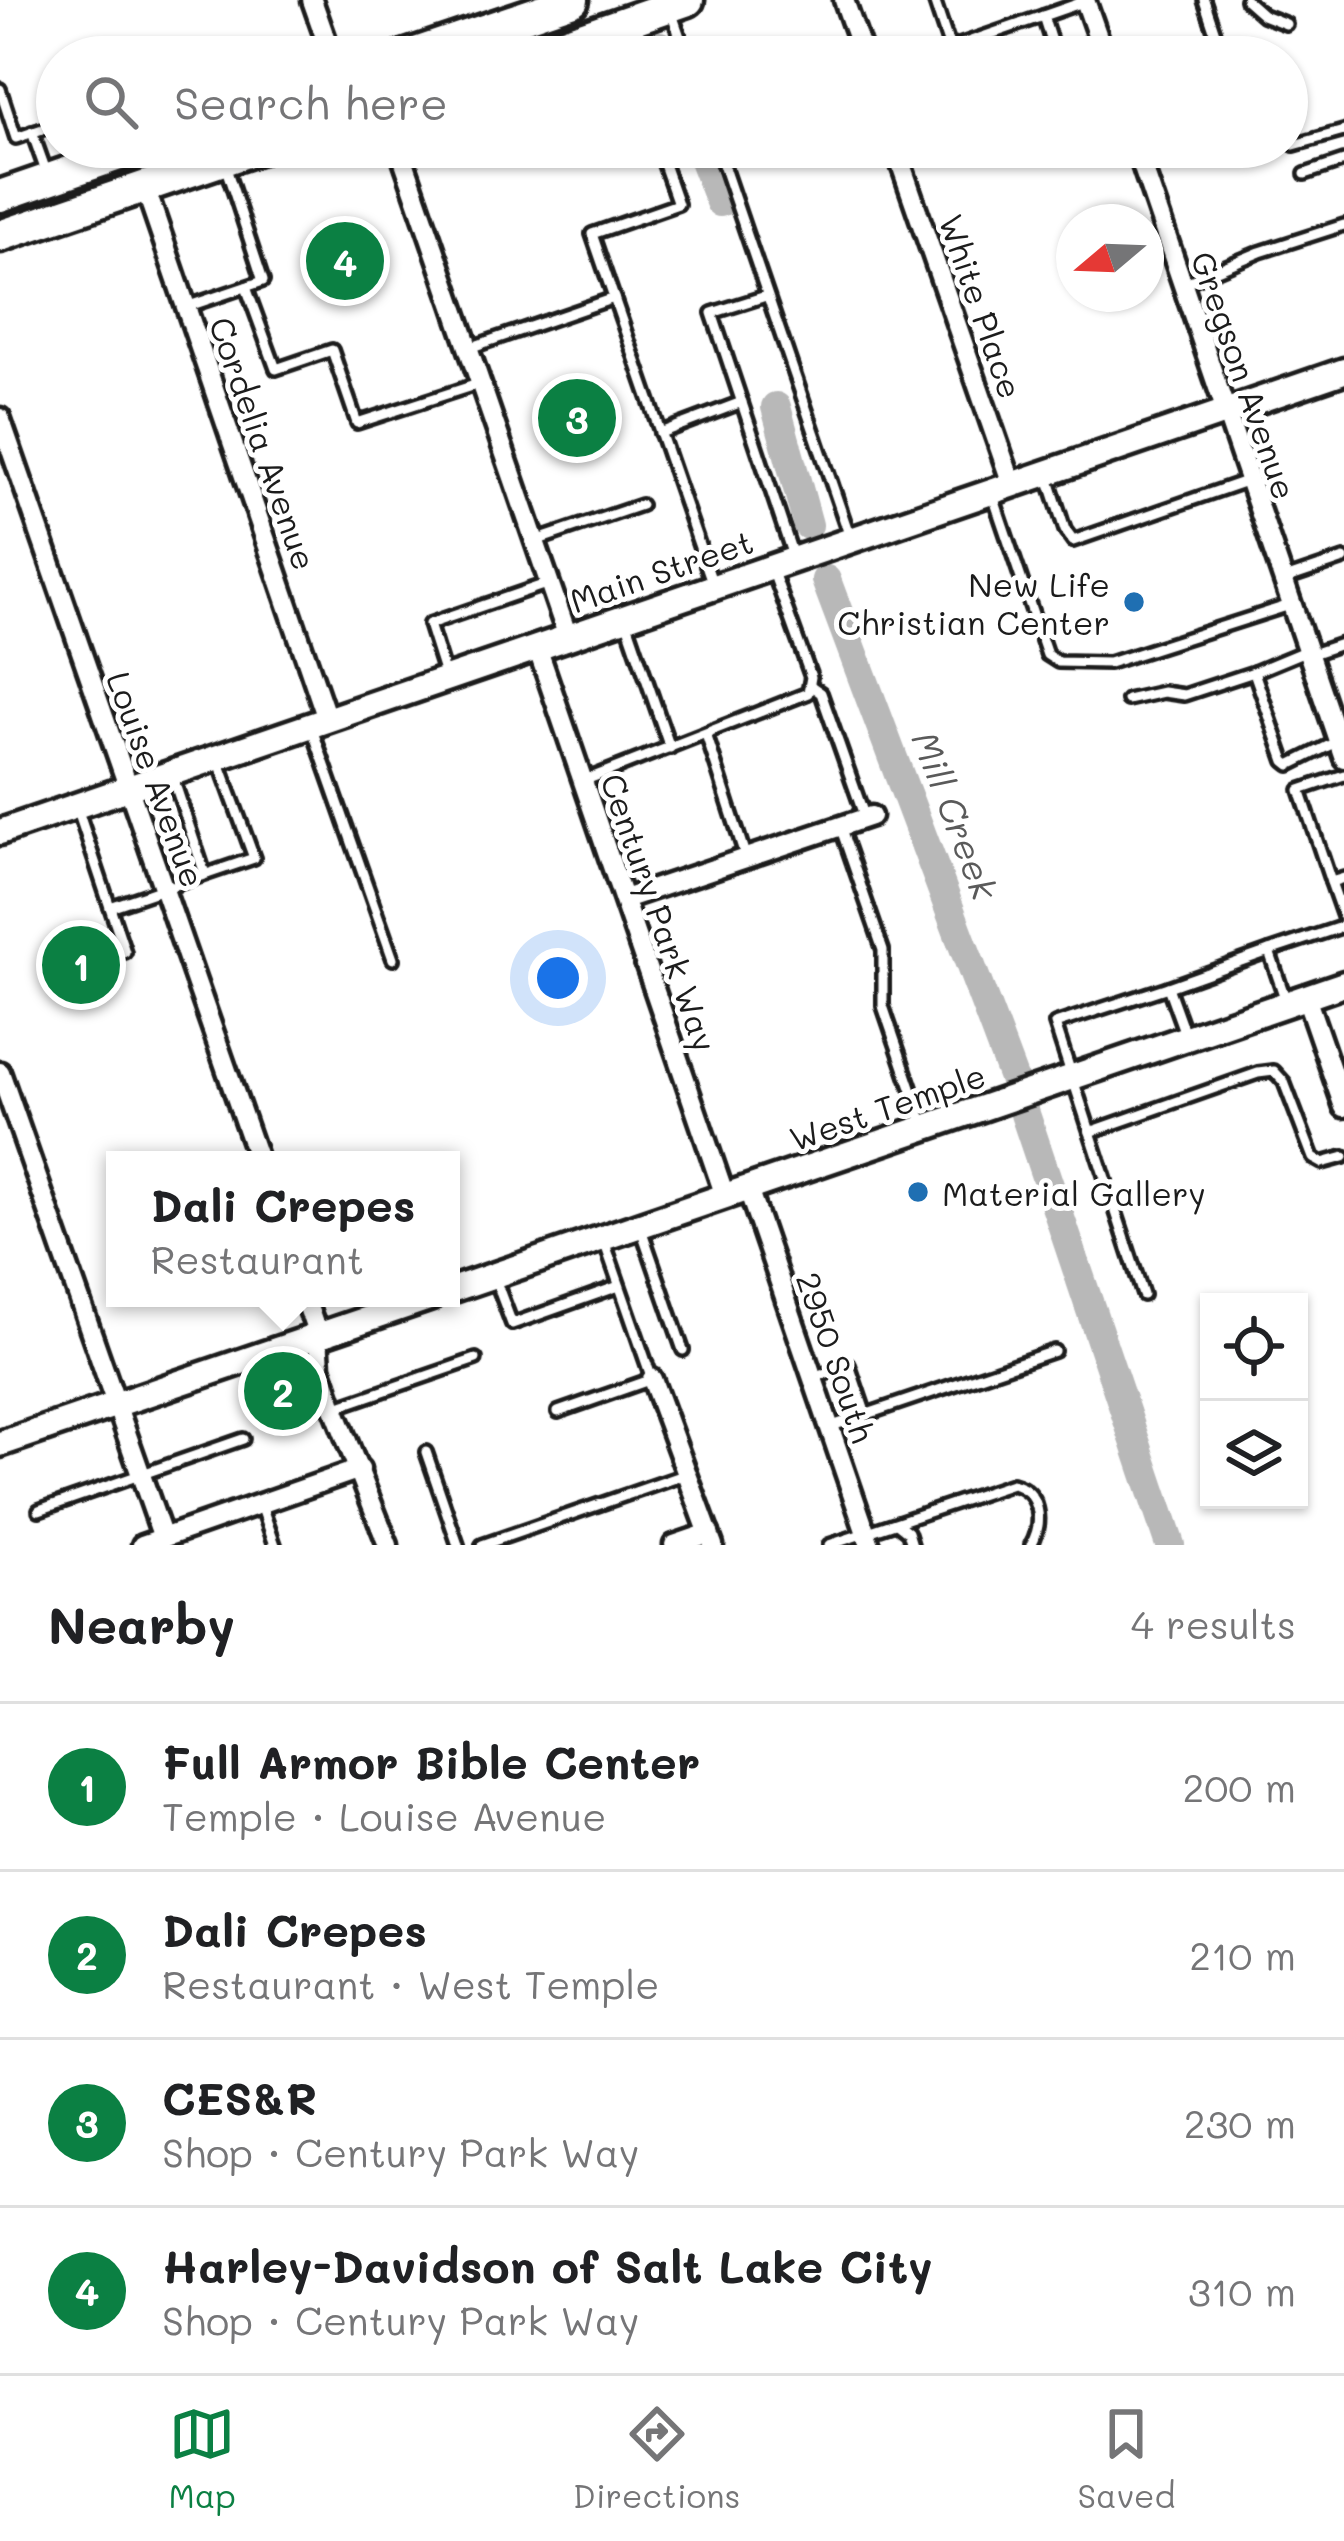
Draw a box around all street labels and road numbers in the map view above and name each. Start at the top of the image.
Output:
street label: White Place [930,208,1034,404]
street label: Gregson Avenue [1182,245,1308,505]
street label: Cordelia Avenue [201,311,327,575]
street label: Main Street [564,519,758,621]
street label: Louise Avenue [98,665,216,893]
street label: Century Park Way [591,767,728,1057]
street label: West Temple [783,1052,991,1160]
street label: 2950 South [788,1266,886,1448]

